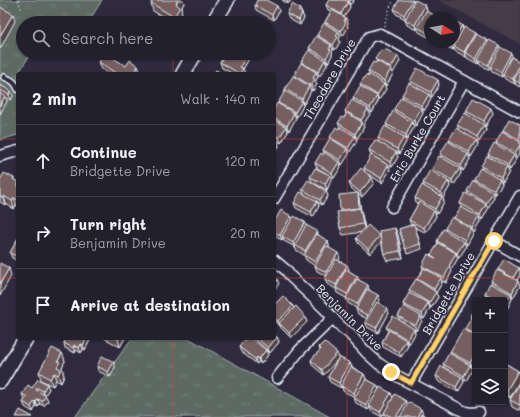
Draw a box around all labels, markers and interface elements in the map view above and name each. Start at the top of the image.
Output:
north arrow [424,12,460,48]
search box [16,16,276,60]
icon: search [30,27,52,49]
text: Search here [62,28,153,48]
street label: Theodore Drive [299,35,359,123]
text: 2 min [32,87,77,109]
text: Walk · 140 m [180,90,260,107]
street label: Eric Burke Court [385,91,449,185]
text: Continue [70,142,137,162]
icon: ahead [32,150,54,172]
text: 120 m [224,152,260,169]
text: Bridgette Drive [70,162,170,179]
text: Turn right [70,214,147,234]
icon: right [32,222,54,244]
text: 20 m [230,224,260,241]
route start [485,232,503,250]
text: Benjamin Drive [70,234,166,251]
street label: Bridgette Drive [418,249,478,337]
street label: Benjamin Drive [313,280,387,354]
icon: arrive [32,294,54,316]
text: Arrive at destination [70,295,230,315]
map controls [472,297,508,405]
button: + [472,297,508,333]
button: − [472,333,508,369]
route end [382,363,400,381]
button: layers [472,369,508,405]

